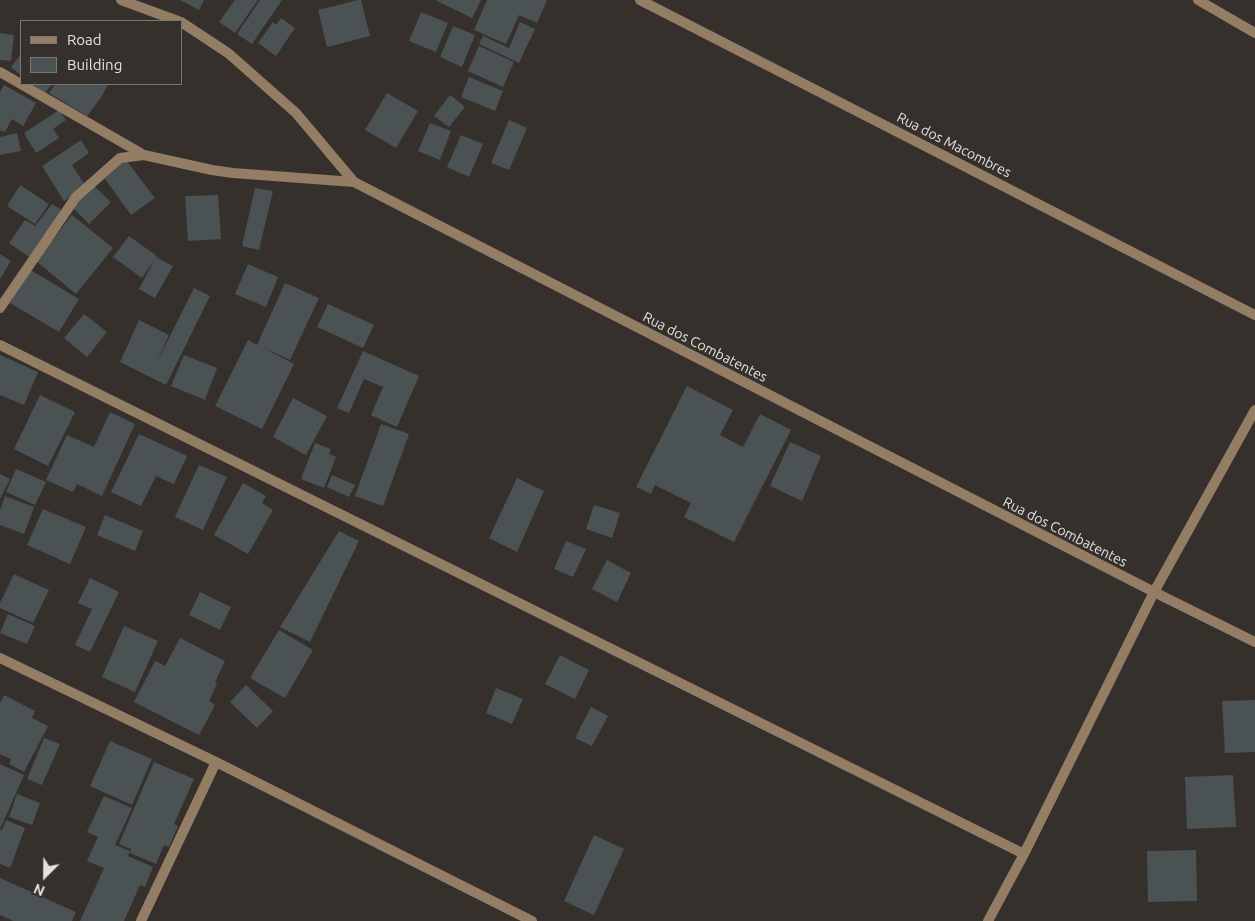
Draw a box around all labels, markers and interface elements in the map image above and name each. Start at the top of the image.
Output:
legend [20,20,182,85]
text: Road [67,31,102,48]
text: Building [67,56,122,73]
street label: Rua dos Macombres [894,109,1014,181]
street label: Rua dos Combatentes [640,308,770,386]
street label: Rua dos Combatentes [1000,493,1130,571]
north arrow [20,851,70,901]
text: N [31,880,47,899]

